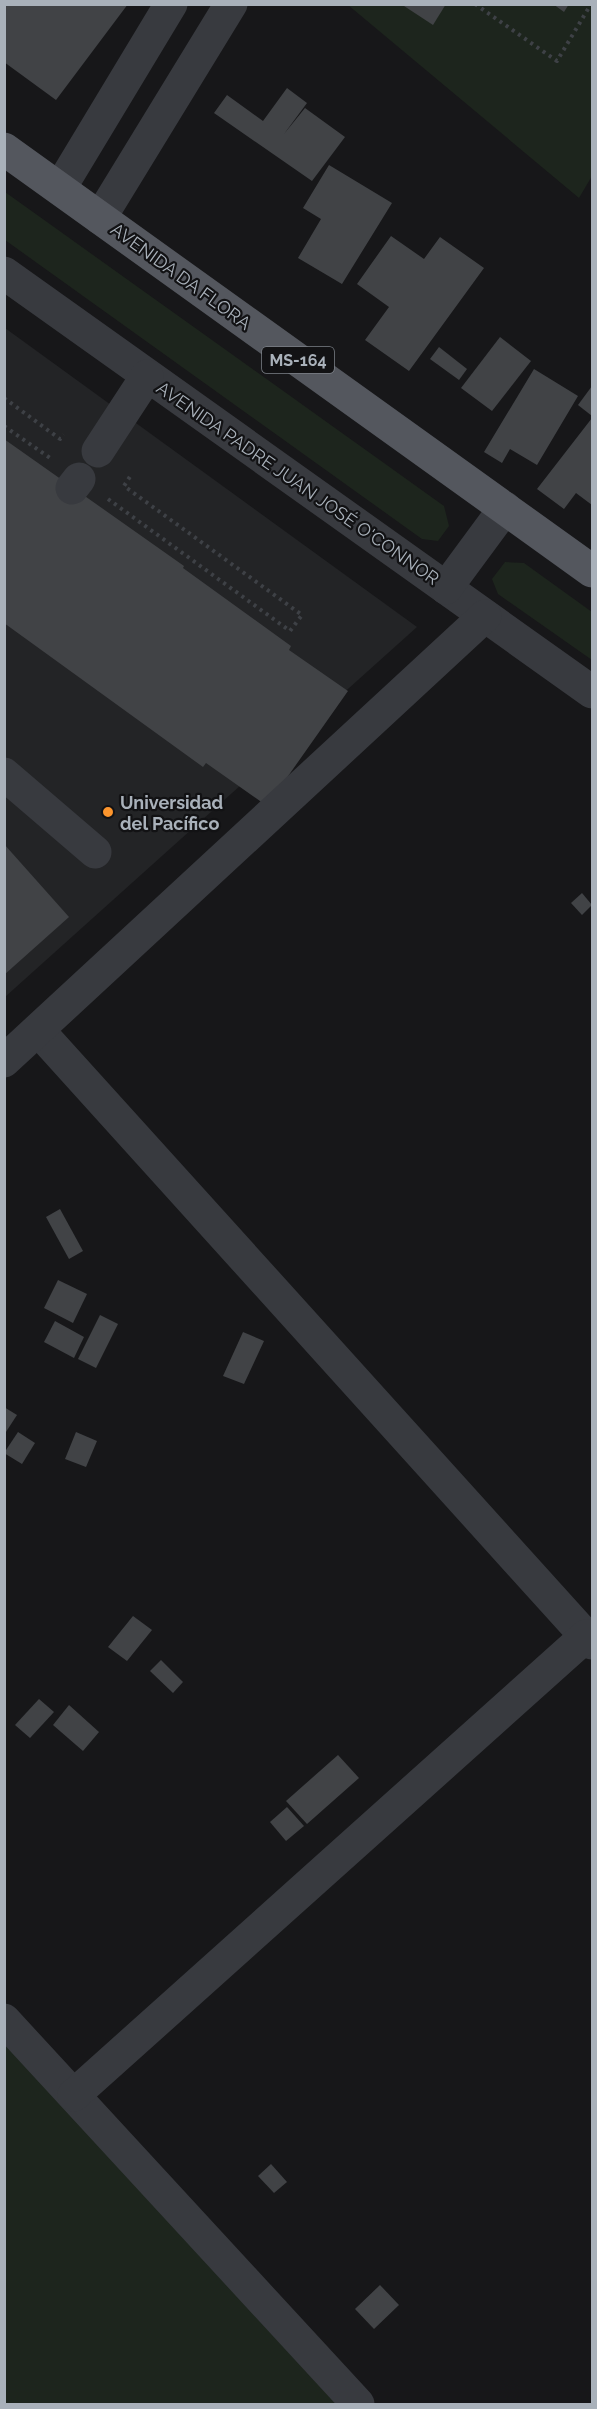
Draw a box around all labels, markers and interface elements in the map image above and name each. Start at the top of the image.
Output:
street label: AVENIDA DA FLORA [107,218,255,334]
road number: MS-164 [262,347,334,373]
street label: AVENIDA PADRE JUAN JOSÉ O'CONNOR [153,376,444,589]
place label: Universidad del Pacífico [120,792,223,834]
marker: Universidad del Pacífico [101,805,115,819]

